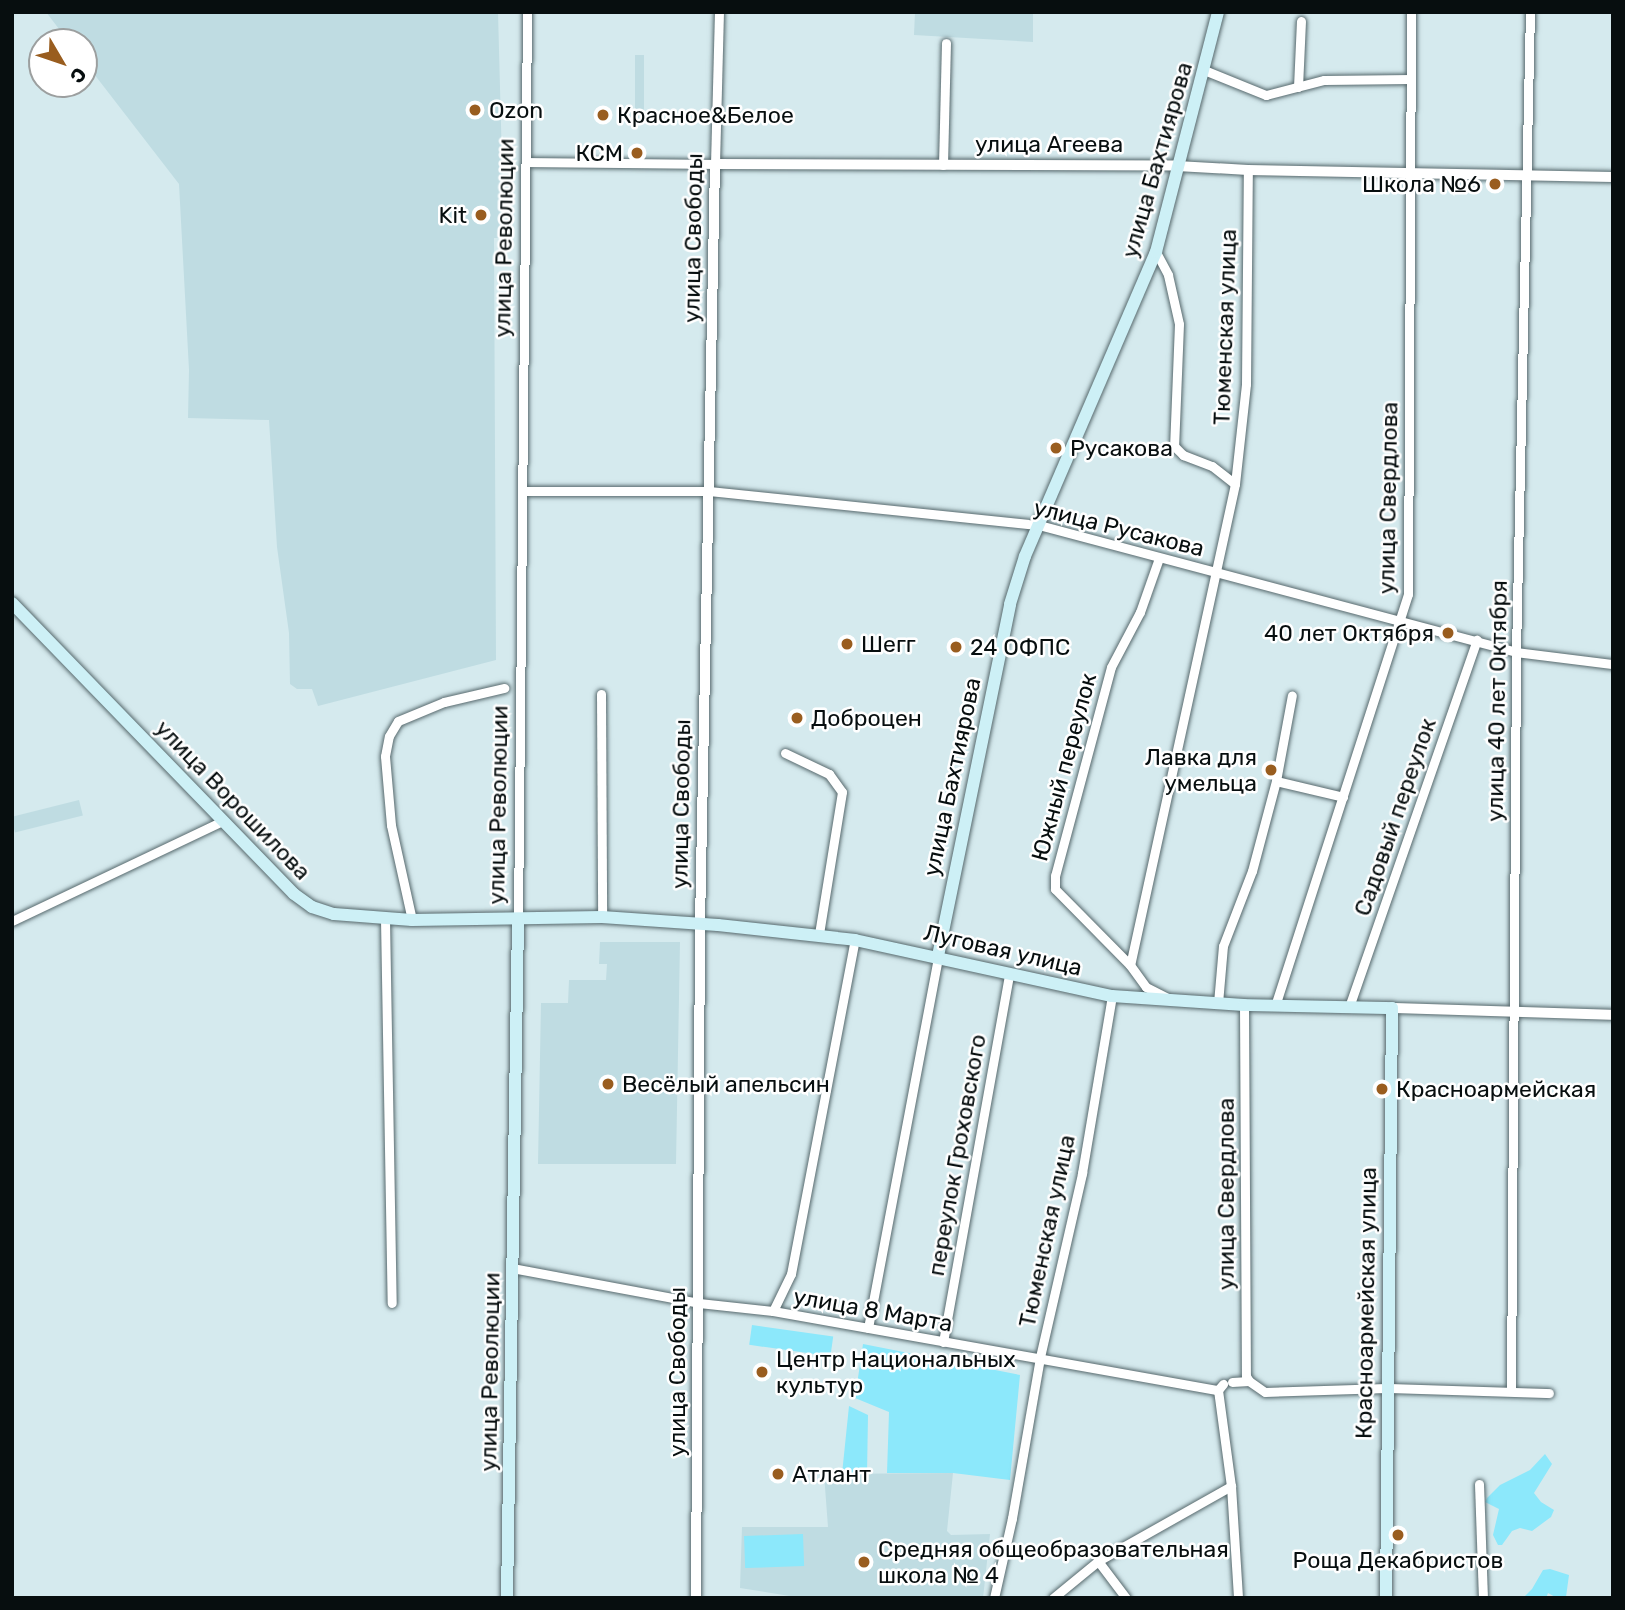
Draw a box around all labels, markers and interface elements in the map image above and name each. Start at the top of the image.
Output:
north arrow [28,28,98,98]
street label: улица Бахтиярова [1116,59,1198,261]
text: С [65,63,91,88]
place label: Ozon [489,96,543,124]
place label: Красное&Белое [617,101,794,129]
marker: Ozon [467,102,483,118]
marker: Красное&Белое [595,107,611,123]
street label: улица Агеева [975,130,1123,158]
street label: улица Революции [488,138,520,338]
place label: КСМ [576,139,623,167]
marker: КСМ [629,145,645,161]
street label: улица Свободы [678,153,708,323]
place label: Школа №6 [1362,170,1481,198]
marker: Школа №6 [1487,176,1503,192]
place label: Kit [439,201,467,229]
marker: Kit [473,207,489,223]
street label: Тюменская улица [1208,228,1242,426]
street label: улица Свердлова [1373,402,1403,594]
place label: Русакова [1070,434,1173,462]
marker: Русакова [1048,440,1064,456]
street label: улица Русакова [1031,493,1207,563]
street label: улица 40 лет Октября [1481,580,1513,822]
place label: 40 лет Октября [1264,619,1434,647]
marker: 40 лет Октября [1440,625,1456,641]
place label: Шегг [861,630,916,658]
place label: 24 ОФПС [970,633,1070,661]
marker: Шегг [839,636,855,652]
marker: 24 ОФПС [948,639,964,655]
street label: Южный переулок [1026,670,1102,864]
street label: улица Бахтиярова [917,675,987,879]
place label: Доброцен [811,704,922,732]
street label: улица Революции [482,705,514,905]
marker: Доброцен [789,710,805,726]
street label: улица Ворошилова [150,714,316,886]
street label: Садовый переулок [1348,715,1442,919]
street label: улица Свободы [666,719,696,889]
place label: Лавка для умельца [1145,743,1257,797]
marker: Лавка для умельца [1263,762,1279,778]
street label: Луговая улица [921,918,1085,982]
street label: переулок Гроховского [922,1032,992,1278]
place label: Весёлый апельсин [622,1070,830,1098]
place label: Красноармейская [1396,1075,1596,1103]
marker: Весёлый апельсин [600,1076,616,1092]
marker: Красноармейская [1374,1081,1390,1097]
street label: улица Свердлова [1212,1098,1240,1290]
street label: Тюменская улица [1013,1132,1081,1330]
street label: Красноармейская улица [1350,1167,1382,1439]
street label: улица Революции [474,1272,506,1472]
street label: улица 8 Марта [791,1282,955,1338]
street label: улица Свободы [663,1287,691,1457]
place label: Центр Национальных культур [776,1345,1016,1399]
marker: Центр Национальных культур [754,1364,770,1380]
place label: Атлант [792,1460,871,1488]
marker: Атлант [770,1466,786,1482]
marker: Роща Декабристов [1390,1527,1406,1543]
place label: Средняя общеобразовательная школа № 4 [878,1535,1229,1589]
place label: Роща Декабристов [1293,1546,1503,1574]
marker: Средняя общеобразовательная школа № 4 [856,1554,872,1570]

